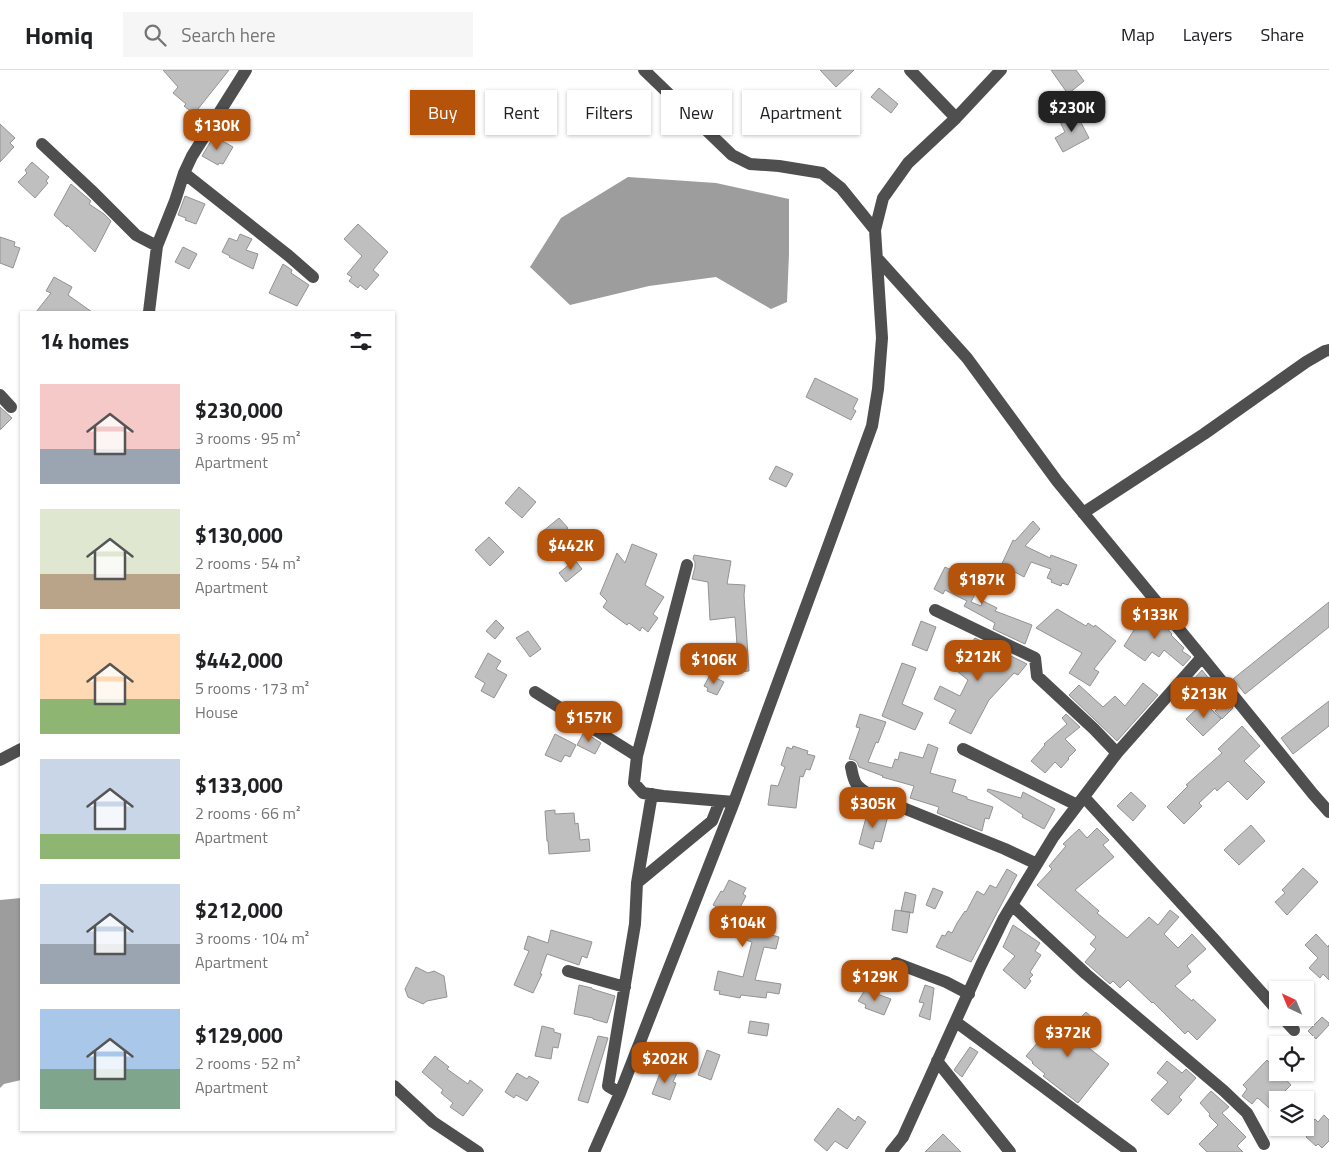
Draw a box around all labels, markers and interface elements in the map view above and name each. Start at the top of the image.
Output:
search box [123,12,473,57]
text: Homiq [25,17,93,53]
text: Search here [181,20,275,49]
icon: search [141,21,169,49]
text: Map [1121,21,1155,48]
text: Layers [1183,21,1232,48]
text: Share [1260,21,1304,48]
chip: Buy [410,90,475,135]
chip: Rent [485,90,557,135]
chip: Filters [567,90,651,135]
chip: New [661,90,732,135]
chip: Apartment [742,90,860,135]
pin: $230K [1037,90,1107,133]
text: $230K [1049,95,1095,119]
pin: $130K [182,108,252,151]
text: $130K [194,113,240,137]
text: 14 homes [40,325,129,357]
icon: filters [347,327,375,355]
text: $230,000 [195,394,283,426]
icon: home [80,404,140,464]
text: 3 rooms · 95 m² [195,426,300,450]
text: Apartment [195,450,268,474]
text: $130,000 [195,519,283,551]
pin: $442K [536,528,606,571]
icon: home [80,529,140,589]
text: $442K [548,533,594,557]
text: 2 rooms · 54 m² [195,551,300,575]
pin: $187K [947,562,1017,605]
text: $187K [959,567,1005,591]
text: Apartment [195,575,268,599]
pin: $133K [1120,598,1190,640]
text: $133K [1132,602,1178,626]
pin: $212K [943,640,1013,682]
pin: $106K [679,642,749,685]
text: $442,000 [195,644,283,676]
text: $212K [955,644,1001,668]
text: $106K [691,647,737,671]
icon: home [80,654,140,714]
text: 5 rooms · 173 m² [195,676,309,700]
pin: $213K [1169,676,1239,719]
text: $213K [1181,681,1227,705]
text: House [195,700,238,724]
pin: $157K [554,700,624,743]
text: $157K [566,705,612,729]
text: $133,000 [195,769,283,801]
icon: home [80,779,140,839]
pin: $305K [838,786,908,829]
text: $305K [850,791,896,815]
text: 2 rooms · 66 m² [195,801,300,825]
text: Apartment [195,825,268,849]
text: $212,000 [195,894,283,926]
icon: home [80,904,140,964]
pin: $104K [708,906,778,948]
text: $104K [720,910,766,934]
text: 3 rooms · 104 m² [195,926,309,950]
text: Apartment [195,950,268,974]
pin: $129K [840,960,910,1002]
text: $129K [852,964,898,988]
north arrow [1269,981,1314,1026]
map controls [1269,981,1314,1136]
pin: $372K [1033,1016,1103,1058]
text: $129,000 [195,1019,283,1051]
text: $372K [1045,1020,1091,1044]
icon: home [80,1029,140,1089]
button: locate [1269,1036,1314,1081]
pin: $202K [630,1042,700,1084]
text: $202K [642,1046,688,1070]
text: 2 rooms · 52 m² [195,1051,300,1075]
text: Apartment [195,1075,268,1099]
button: layers [1269,1091,1314,1136]

